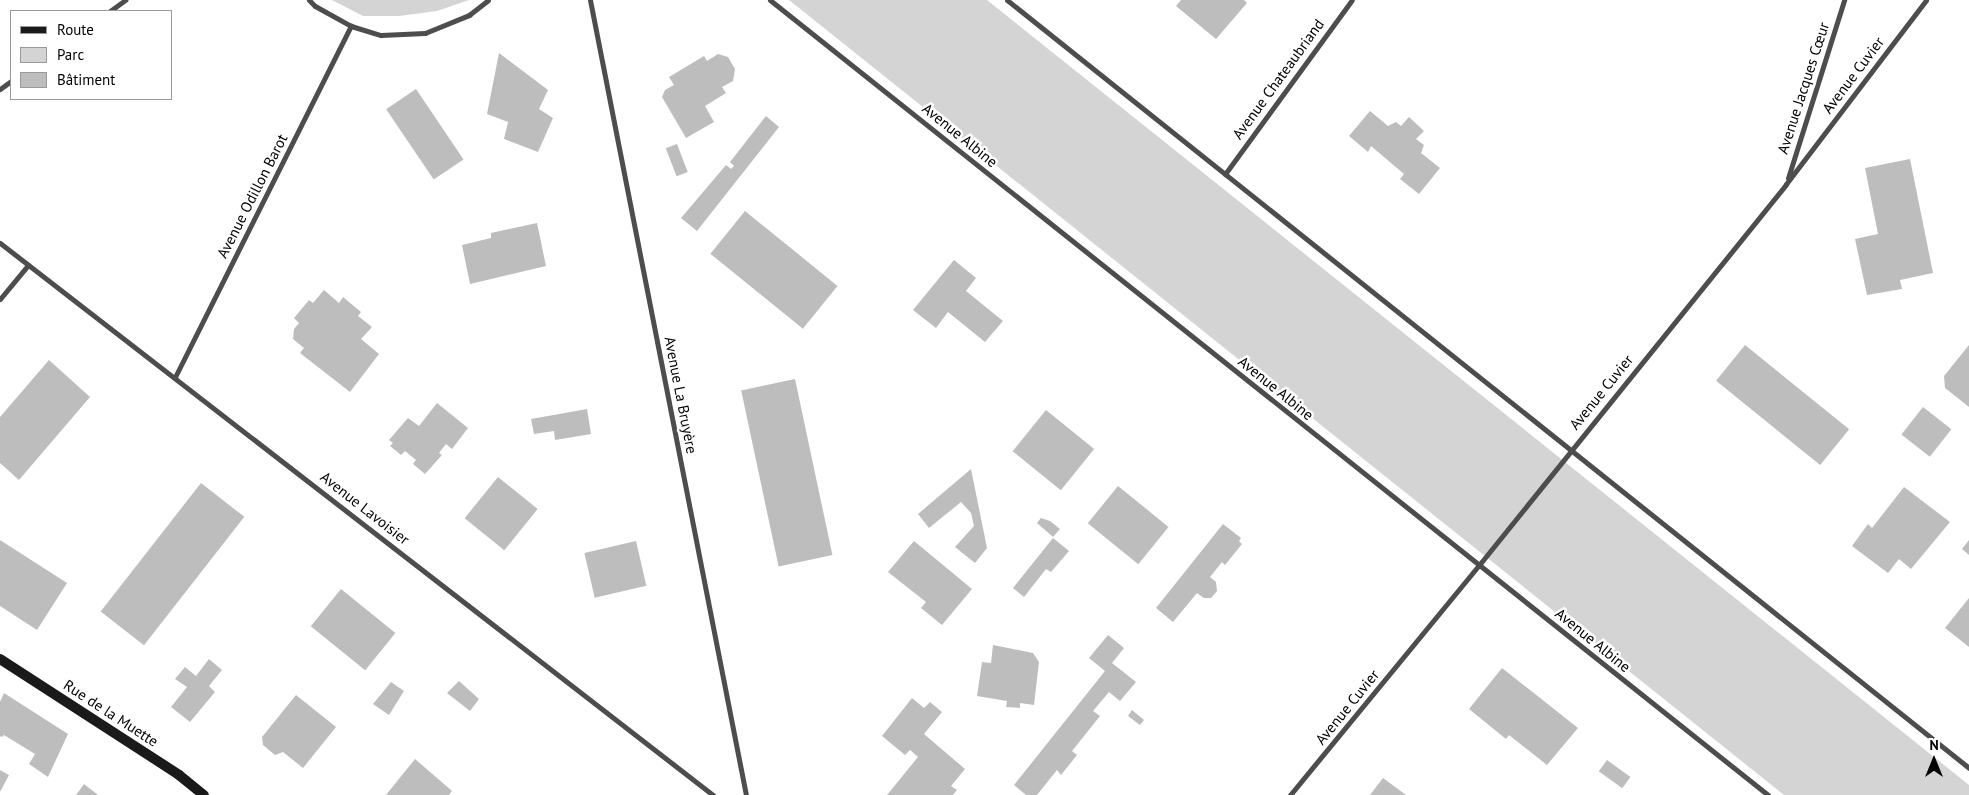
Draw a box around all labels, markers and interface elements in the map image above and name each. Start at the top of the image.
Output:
legend [10,10,172,100]
street label: Avenue Chateaubriand [1228,15,1328,143]
text: Route [57,20,94,39]
street label: Avenue Jacques Cœur [1773,20,1833,156]
street label: Avenue Cuvier [1818,33,1888,117]
text: Parc [57,45,84,64]
text: Bâtiment [57,70,115,89]
street label: Avenue Albine [919,99,1001,171]
street label: Avenue Odillon Barot [213,131,291,261]
street label: Avenue La Bruyère [661,335,701,455]
street label: Avenue Cuvier [1565,351,1637,433]
street label: Avenue Albine [1235,352,1317,424]
street label: Avenue Lavoisier [317,468,413,548]
street label: Avenue Albine [1552,604,1634,676]
street label: Avenue Cuvier [1311,666,1383,748]
street label: Rue de la Muette [60,676,162,750]
north arrow [1909,735,1959,785]
text: N [1929,736,1939,754]

